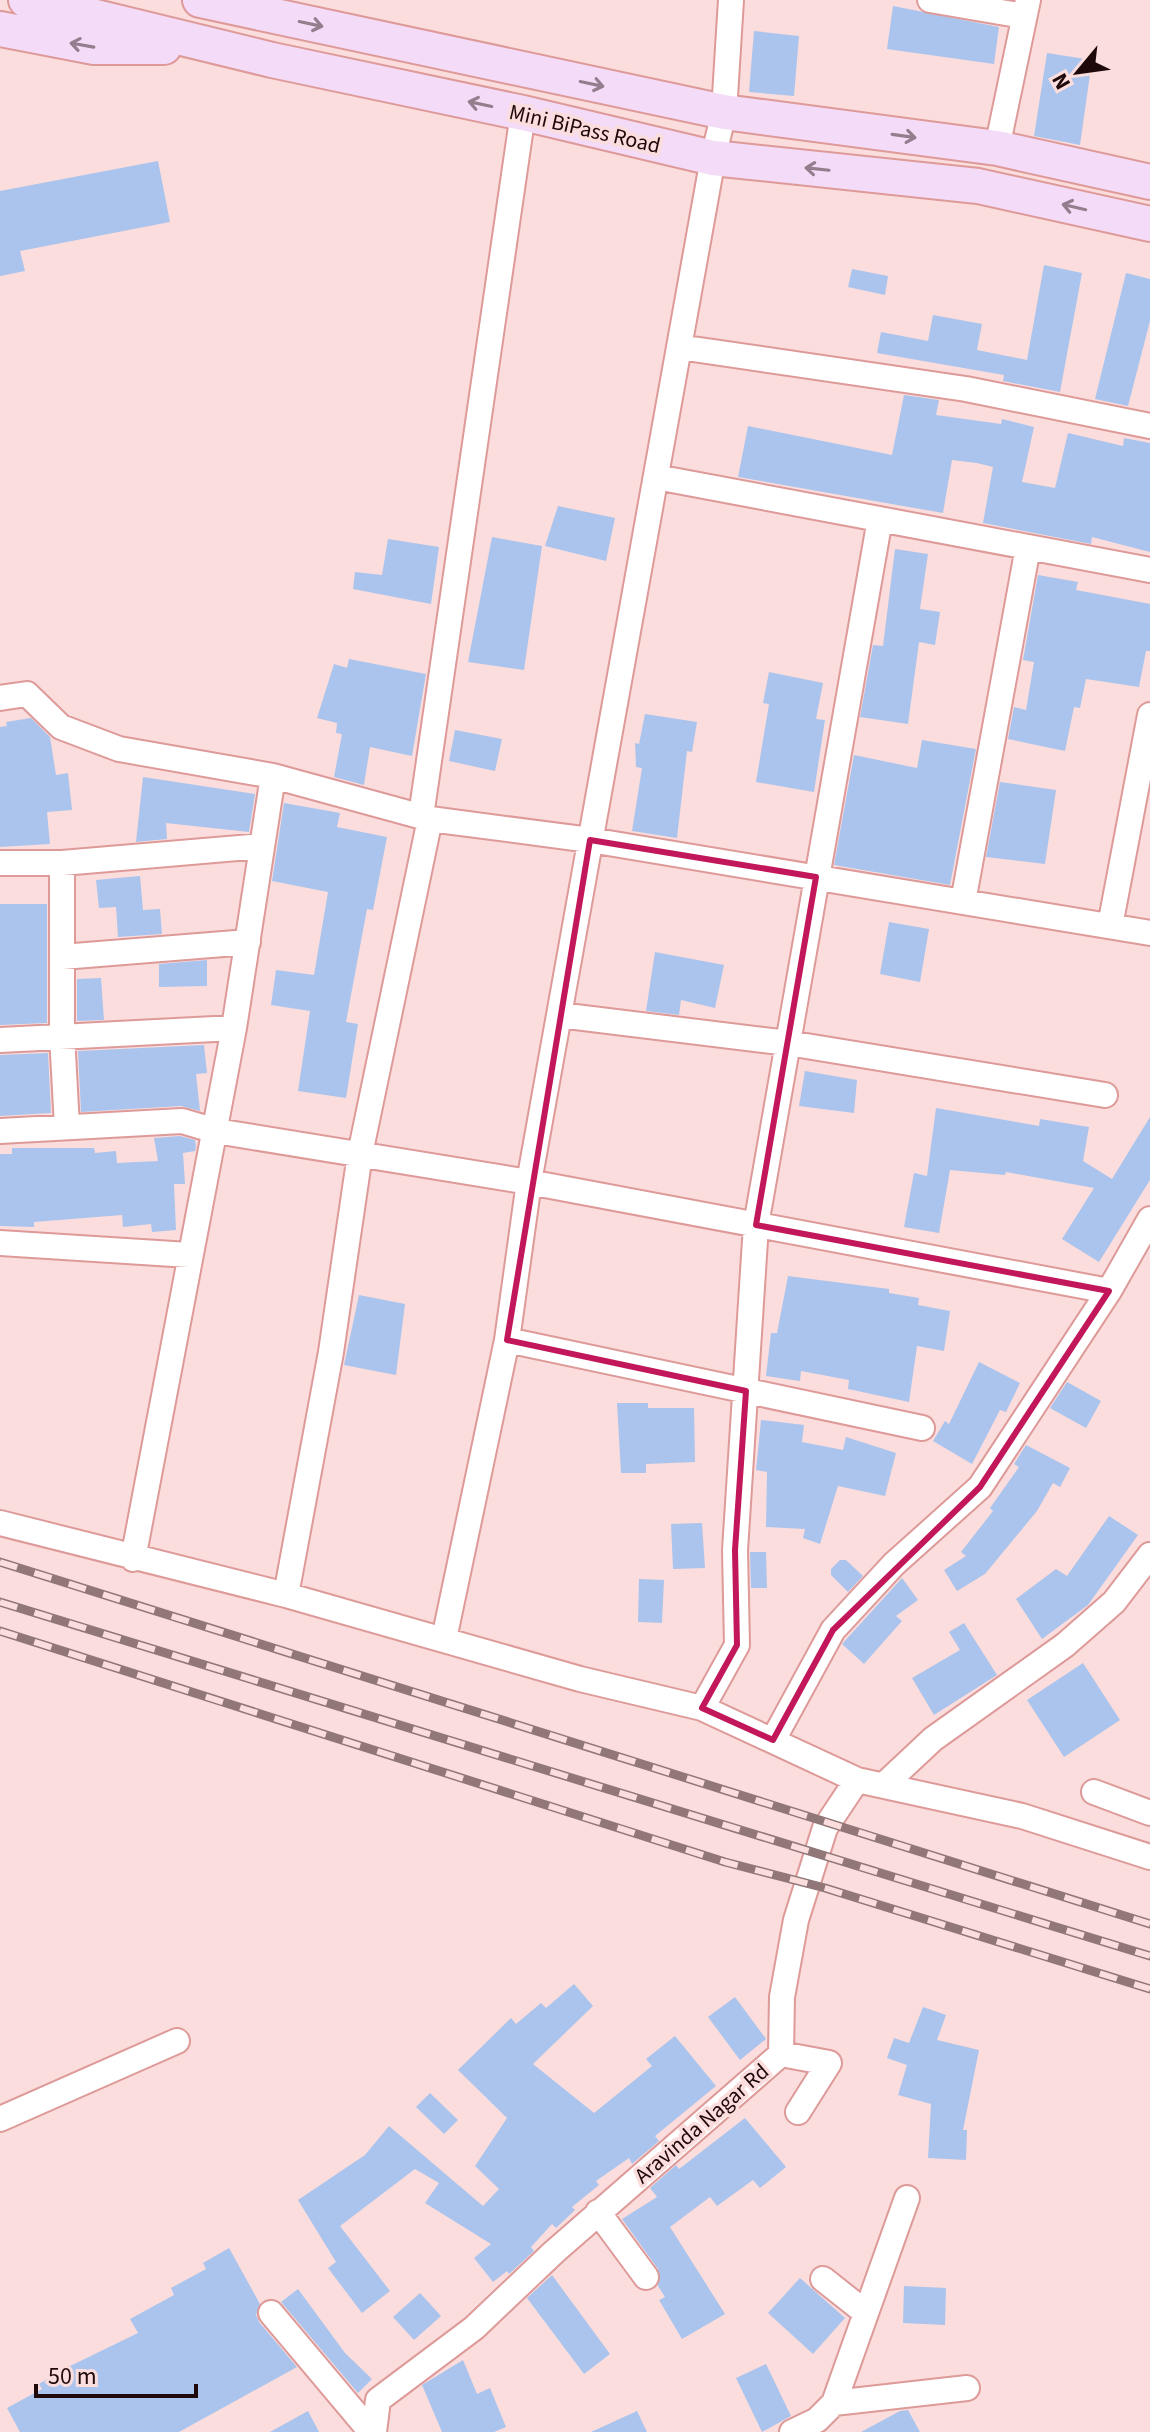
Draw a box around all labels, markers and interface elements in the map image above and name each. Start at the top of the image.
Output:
one-way arrow [297,17,323,32]
north arrow [1038,32,1118,112]
one-way arrow [70,36,96,51]
text: N [1044,67,1079,95]
one-way arrow [579,77,605,92]
one-way arrow [468,96,493,111]
street label: Mini BiPass Road [506,96,664,162]
one-way arrow [890,128,917,143]
one-way arrow [804,162,831,177]
one-way arrow [1062,199,1087,214]
street label: Aravinda Nagar Rd [627,2056,776,2191]
scale bar [36,2348,196,2398]
text: 50 m [48,2359,97,2394]

